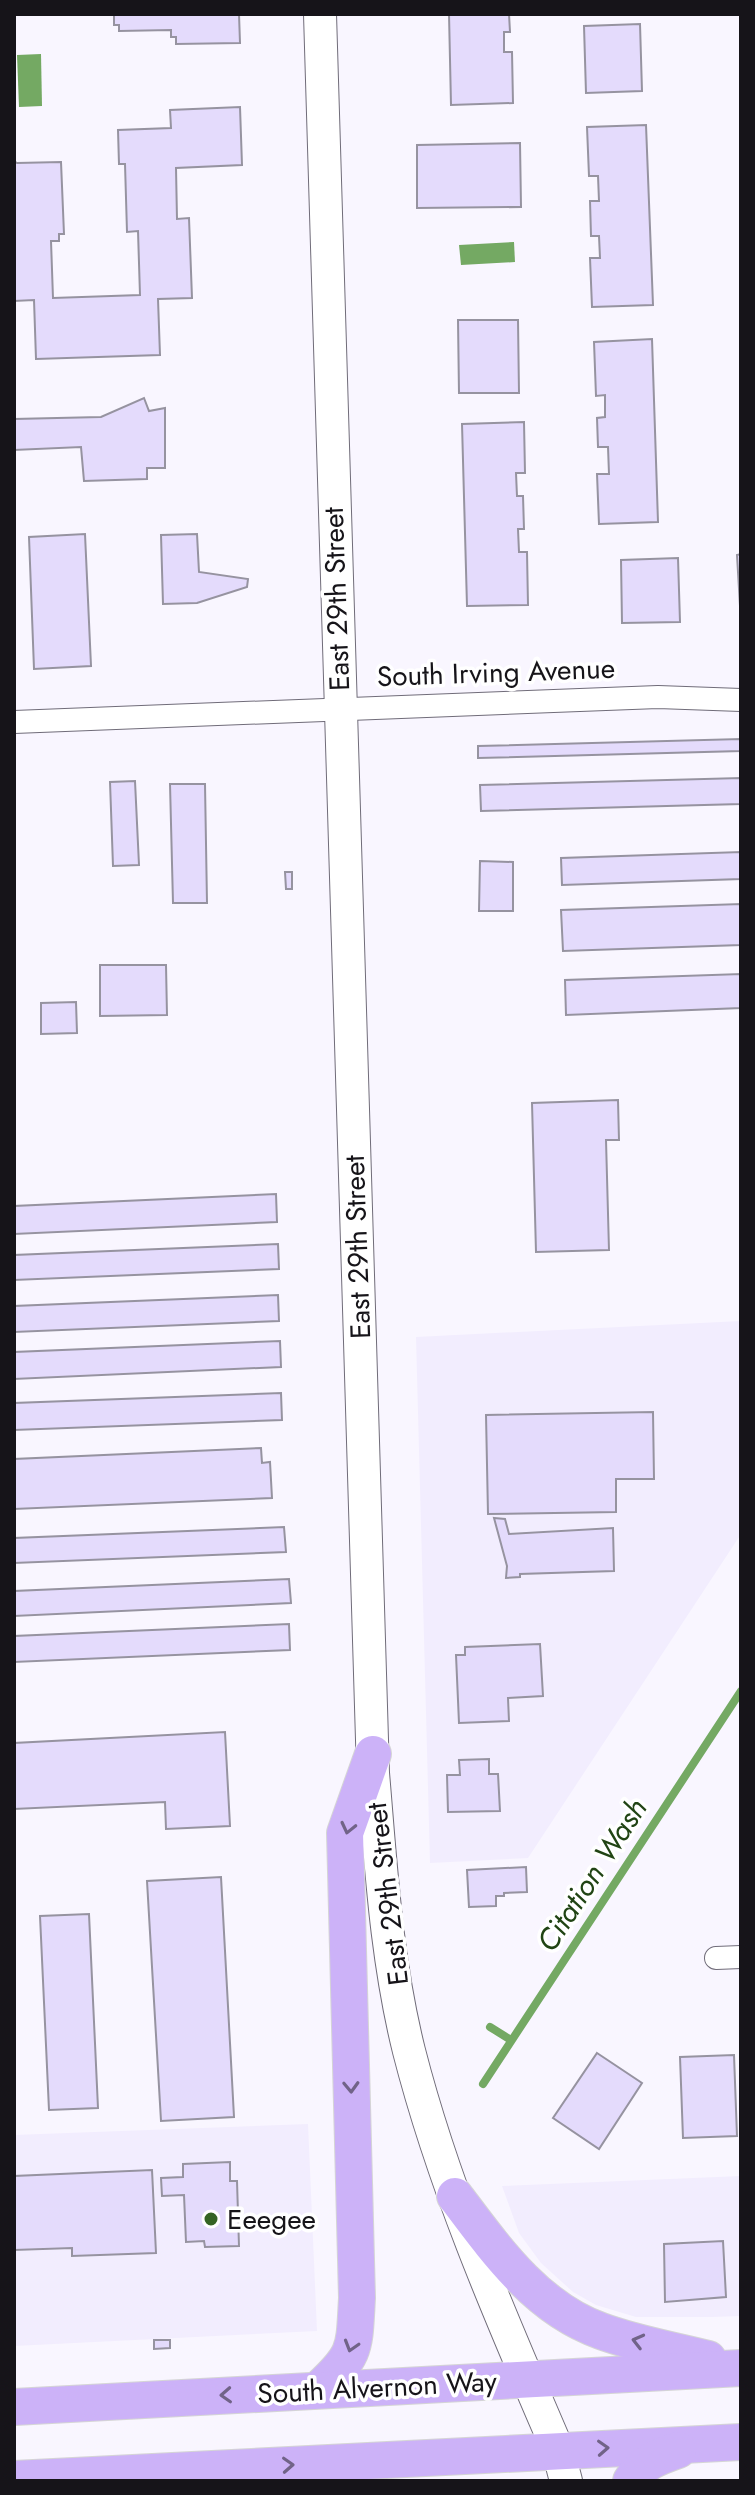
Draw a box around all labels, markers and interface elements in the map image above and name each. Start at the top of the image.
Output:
street label: East 29th Street [313,506,360,692]
street label: South Irving Avenue [376,648,616,697]
street label: East 29th Street [334,1154,381,1340]
water label: Citation Wash [526,1790,657,1960]
street label: East 29th Street [356,1800,419,1988]
one-way arrow [341,1820,358,1834]
one-way arrow [343,2081,360,2094]
place label: Eeegee [227,2199,316,2240]
marker: Eeegee [202,2210,220,2228]
one-way arrow [632,2334,645,2351]
one-way arrow [344,2339,360,2352]
street label: South Alvernon Way [256,2361,498,2414]
one-way arrow [219,2386,232,2403]
one-way arrow [597,2440,610,2457]
one-way arrow [282,2457,295,2474]

